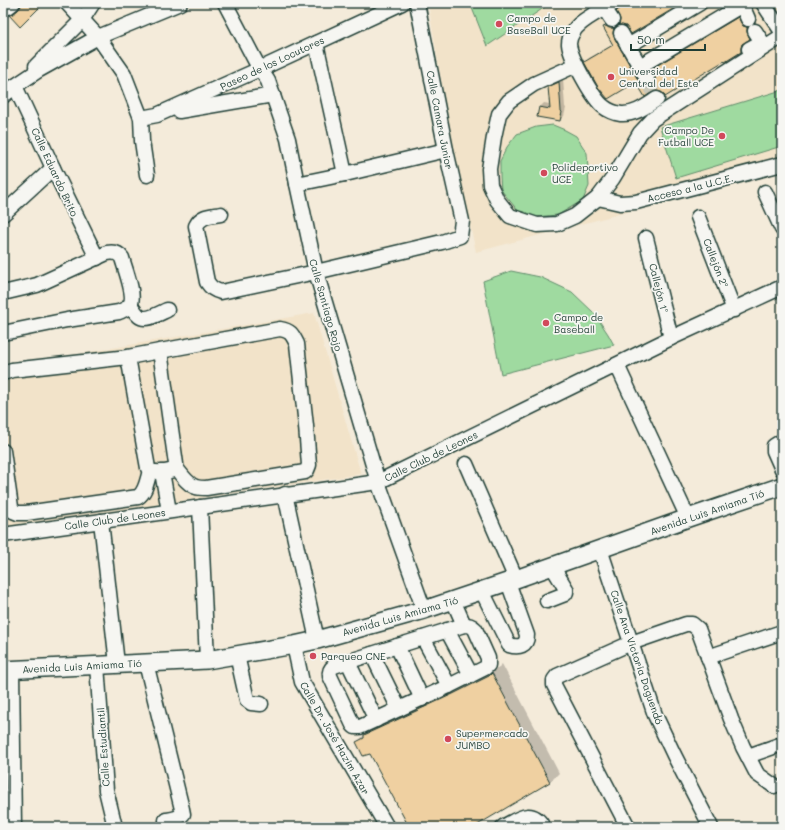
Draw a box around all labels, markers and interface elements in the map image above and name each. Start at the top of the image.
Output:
place label: Campo de BaseBall UCE [507,11,571,37]
marker: Campo de BaseBall UCE [494,19,504,29]
scale bar [631,26,705,52]
text: 50 m [637,31,665,47]
street label: Paseo de los Locutores [218,33,327,93]
place label: Universidad Central del Este [619,64,699,90]
street label: Calle Camara Junior [424,69,456,171]
marker: Universidad Central del Este [606,72,616,82]
place label: Campo De Futball UCE [658,123,714,149]
street label: Calle Eduardo Brito [28,125,82,219]
marker: Campo De Futball UCE [717,131,727,141]
place label: Polideportivo UCE [552,160,618,186]
marker: Polideportivo UCE [539,168,549,178]
street label: Acceso a la U.C.E. [645,170,735,206]
street label: Callejón 2º [700,236,732,290]
street label: Calle Santiago Rojo [306,257,346,353]
street label: Callejón 1º [646,262,672,315]
place label: Campo de Baseball [554,310,603,336]
marker: Campo de Baseball [541,318,551,328]
street label: Calle Club de Leones [382,427,480,485]
street label: Avenida Luis Amiama Tió [648,486,766,538]
street label: Calle Club de Leones [63,505,167,533]
street label: Calle Ana Victoria Daguendó [607,588,667,726]
street label: Avenida Luis Amiama Tió [341,593,460,639]
place label: Parqueo CNE [321,649,386,663]
marker: Parqueo CNE [308,651,318,661]
street label: Avenida Luis Amiama Tió [22,656,142,676]
street label: Calle Dr. José Hazim Azar [297,679,373,797]
street label: Calle Estudiantil [93,707,113,787]
place label: Supermercado JUMBO [456,726,528,752]
marker: Supermercado JUMBO [443,734,453,744]

